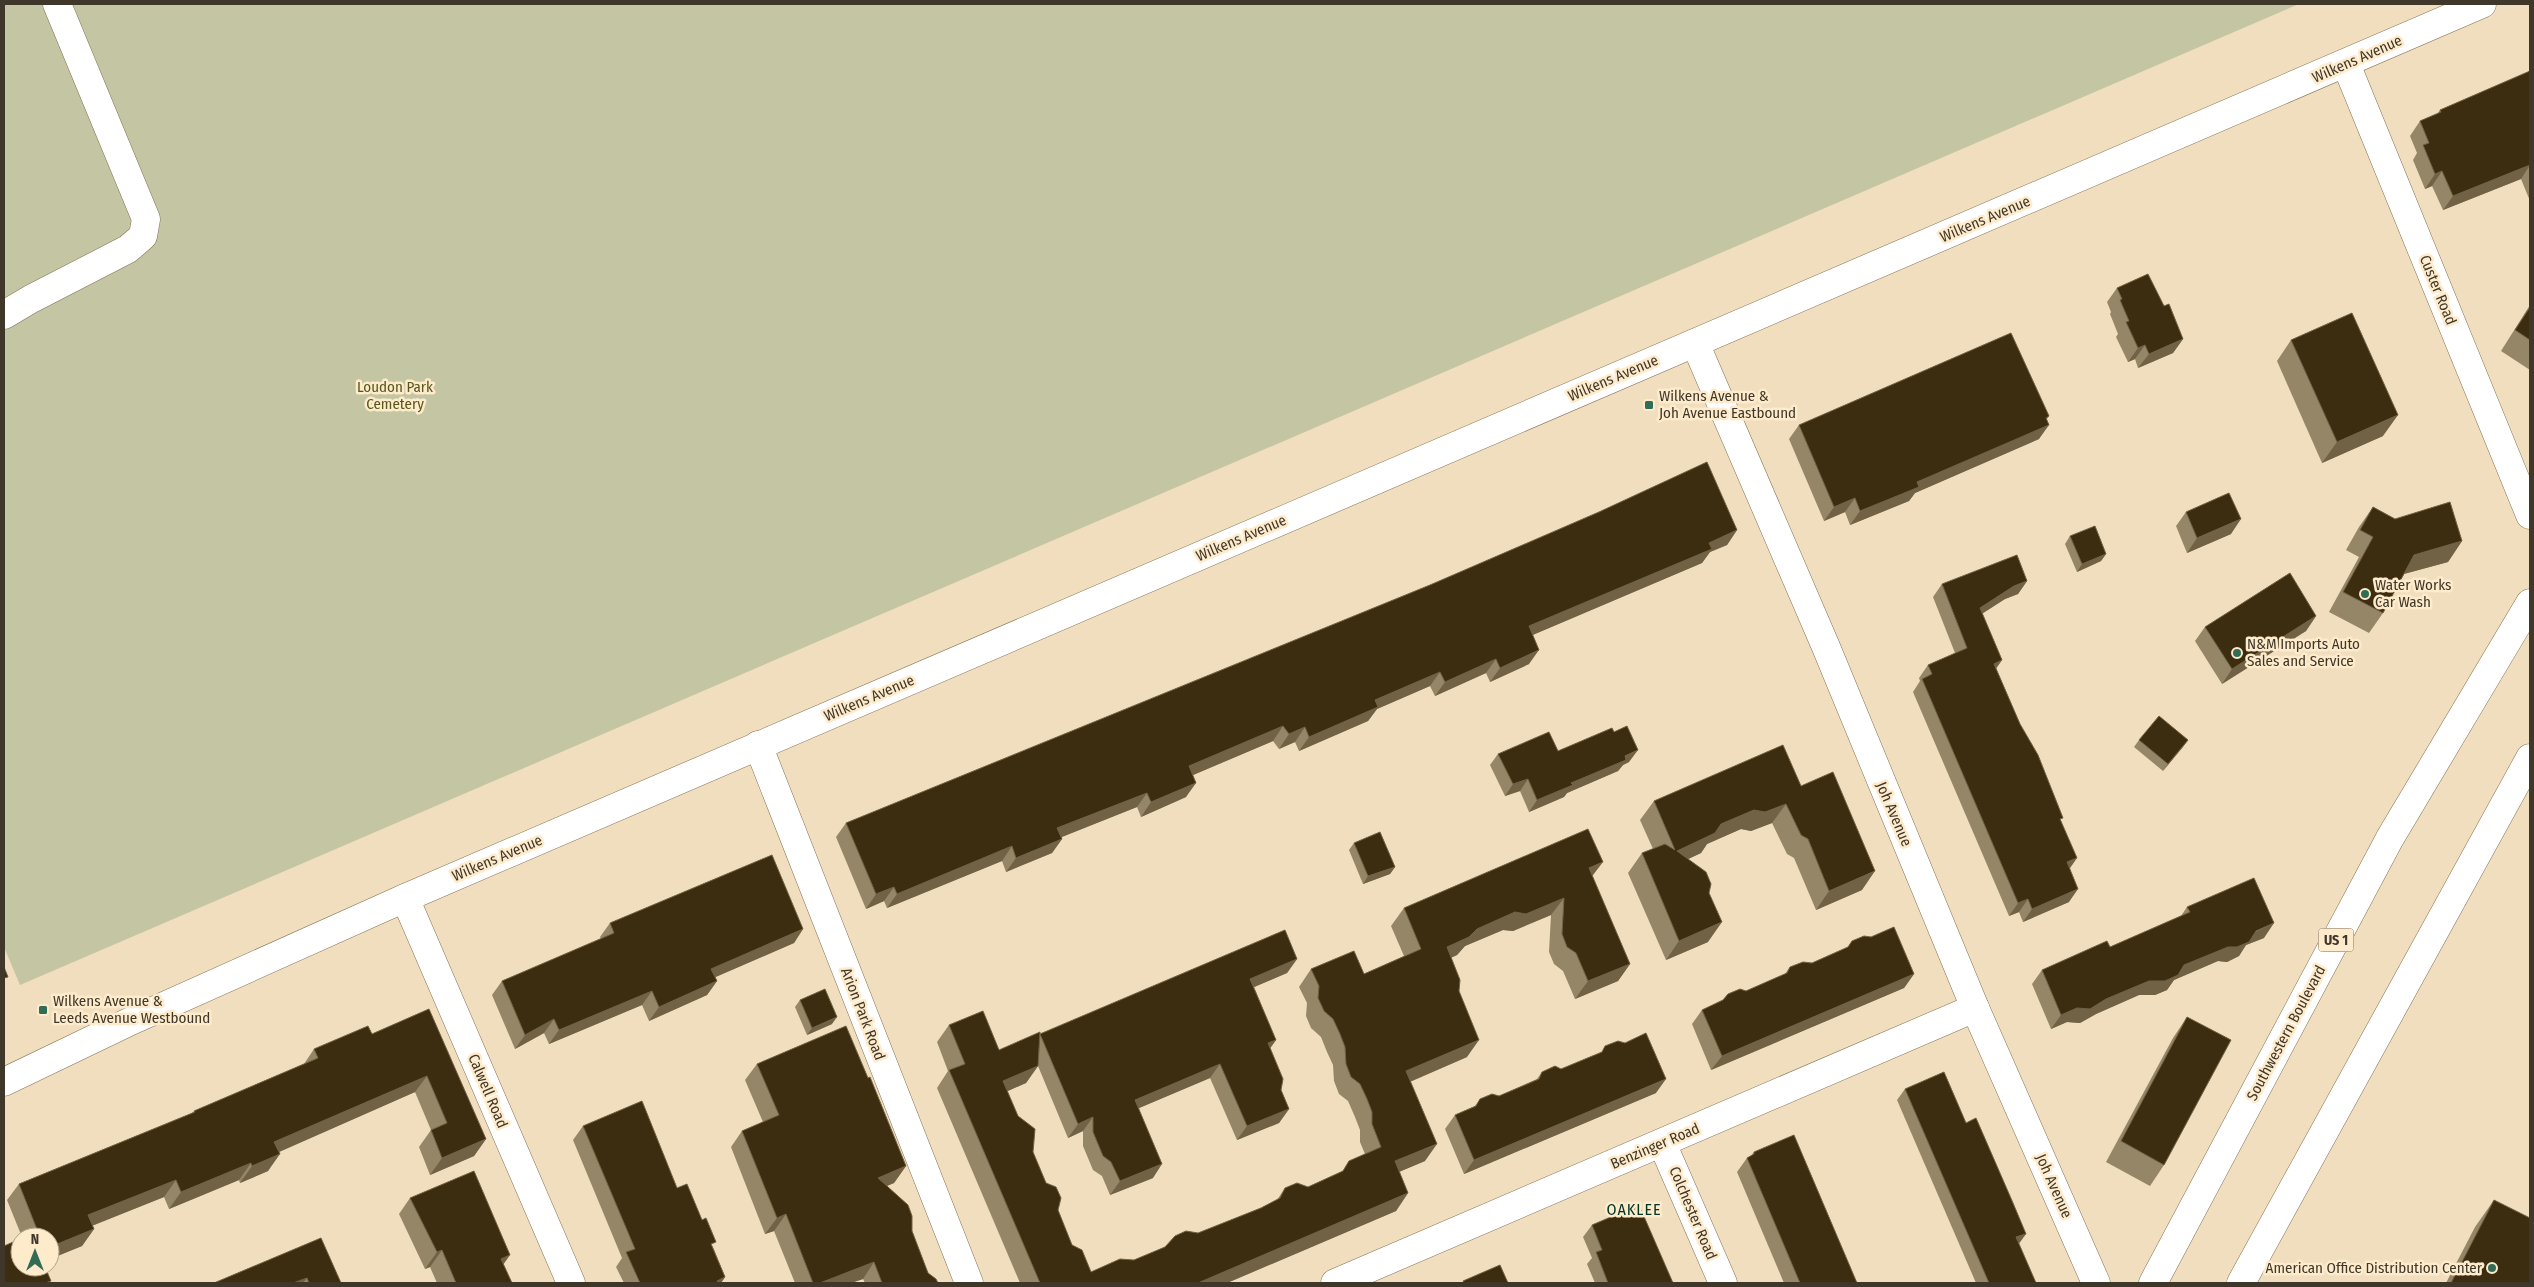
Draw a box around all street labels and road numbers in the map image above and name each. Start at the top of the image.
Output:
street label: Wilkens Avenue [2309,31,2405,87]
street label: Wilkens Avenue [1937,192,2033,246]
street label: Custer Road [2416,253,2460,327]
street label: Wilkens Avenue [1565,351,1661,405]
street label: Wilkens Avenue [1193,511,1289,565]
street label: Wilkens Avenue [821,671,917,725]
street label: Joh Avenue [1872,779,1916,849]
street label: Wilkens Avenue [449,831,545,885]
road number: US 1 [2318,928,2354,952]
street label: Southwestern Boulevard [2243,962,2329,1104]
street label: Arion Park Road [837,965,889,1063]
street label: Calwell Road [464,1051,512,1131]
street label: Benzinger Road [1608,1119,1702,1173]
street label: Joh Avenue [2032,1151,2076,1221]
street label: Colchester Road [1665,1164,1721,1262]

